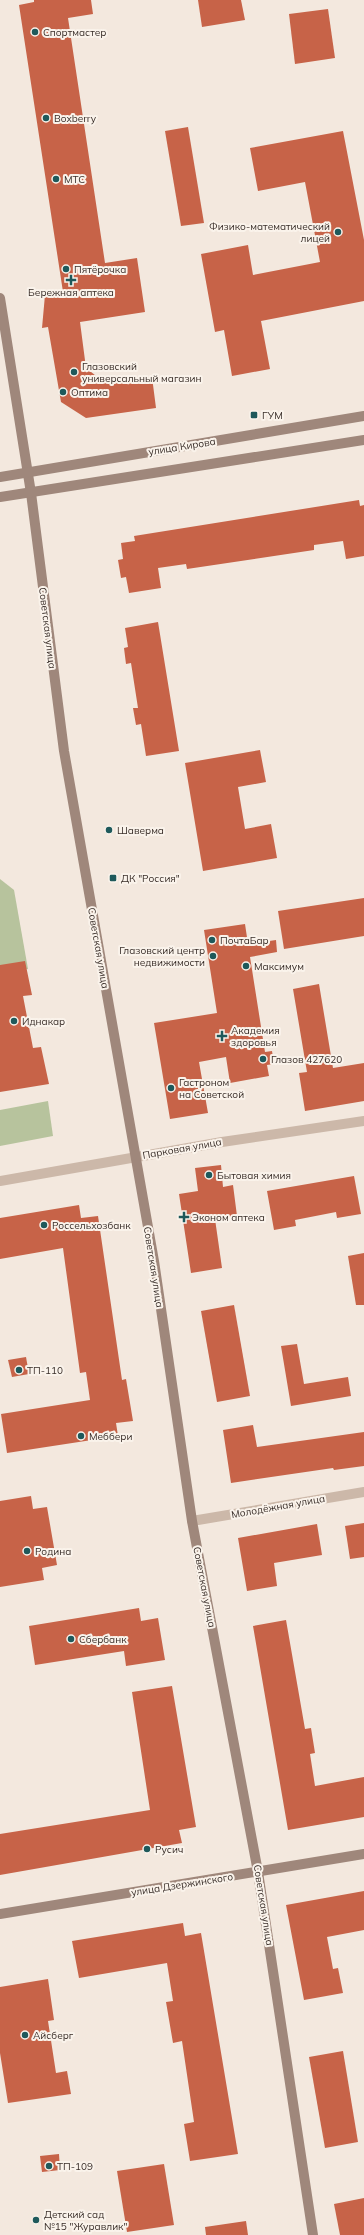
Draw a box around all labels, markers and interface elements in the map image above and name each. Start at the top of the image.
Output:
place label: Спортмастер [43,26,106,39]
marker: Спортмастер [30,27,40,37]
place label: Boxberry [54,112,97,125]
marker: Boxberry [41,113,51,123]
place label: МТС [64,173,85,186]
marker: МТС [51,174,61,184]
place label: Физико-математический лицей [209,220,330,245]
marker: Физико-математический лицей [333,227,343,237]
place label: Пятёрочка [74,263,126,276]
marker: Пятёрочка [61,264,71,274]
marker: Бережная аптека [66,275,76,285]
place label: Бережная аптека [28,286,114,299]
place label: Глазовский универсальный магазин [82,360,201,385]
marker: Глазовский универсальный магазин [69,367,79,377]
place label: Оптима [71,386,108,399]
marker: Оптима [58,387,68,397]
place label: ГУМ [262,409,283,422]
marker: ГУМ [249,410,259,420]
street label: улица Кирова [148,435,217,458]
street label: Советская улица [36,587,59,670]
place label: Шаверма [117,824,164,837]
marker: Шаверма [104,825,114,835]
place label: ДК "Россия" [121,872,180,885]
marker: ДК "Россия" [108,873,118,883]
street label: Советская улица [85,907,112,990]
place label: ПочтаБар [220,934,269,947]
marker: ПочтаБар [207,935,217,945]
place label: Глазовский центр недвижимости [119,944,205,969]
marker: Глазовский центр недвижимости [208,951,218,961]
place label: Максимум [254,960,304,973]
marker: Максимум [241,961,251,971]
place label: Иднакар [22,1015,65,1028]
marker: Иднакар [9,1016,19,1026]
place label: Академия здоровья [231,1024,280,1049]
marker: Академия здоровья [216,1030,228,1042]
place label: Глазов 427620 [271,1053,342,1066]
marker: Глазов 427620 [258,1054,268,1064]
place label: Гастроном на Советской [179,1076,244,1101]
marker: Гастроном на Советской [166,1083,176,1093]
street label: Парковая улица [142,1135,223,1162]
place label: Бытовая химия [217,1169,291,1182]
marker: Бытовая химия [204,1170,214,1180]
place label: Эконом аптека [192,1211,265,1224]
marker: Эконом аптека [179,1212,189,1222]
place label: Россельхозбанк [52,1219,131,1232]
marker: Россельхозбанк [39,1220,49,1230]
street label: Советская улица [141,1226,166,1309]
place label: ТП-110 [27,1364,63,1377]
marker: ТП-110 [14,1365,24,1375]
place label: Меббери [89,1430,132,1443]
marker: Меббери [76,1431,86,1441]
street label: Молодёжная улица [230,1492,326,1521]
place label: Родина [35,1545,71,1558]
marker: Родина [22,1546,32,1556]
street label: Советская улица [190,1546,219,1629]
place label: Сбербанк [79,1633,127,1646]
marker: Сбербанк [66,1634,76,1644]
place label: Русич [155,1843,184,1856]
marker: Русич [142,1844,152,1854]
street label: Советская улица [251,1864,276,1947]
street label: улица Дзержинского [130,1870,234,1899]
place label: Айсберг [33,2029,74,2042]
marker: Айсберг [20,2030,30,2040]
place label: ТП-109 [57,2160,93,2173]
marker: ТП-109 [44,2161,54,2171]
place label: Детский сад №15 "Журавлик" [44,2208,128,2233]
marker: Детский сад №15 "Журавлик" [31,2215,41,2225]

